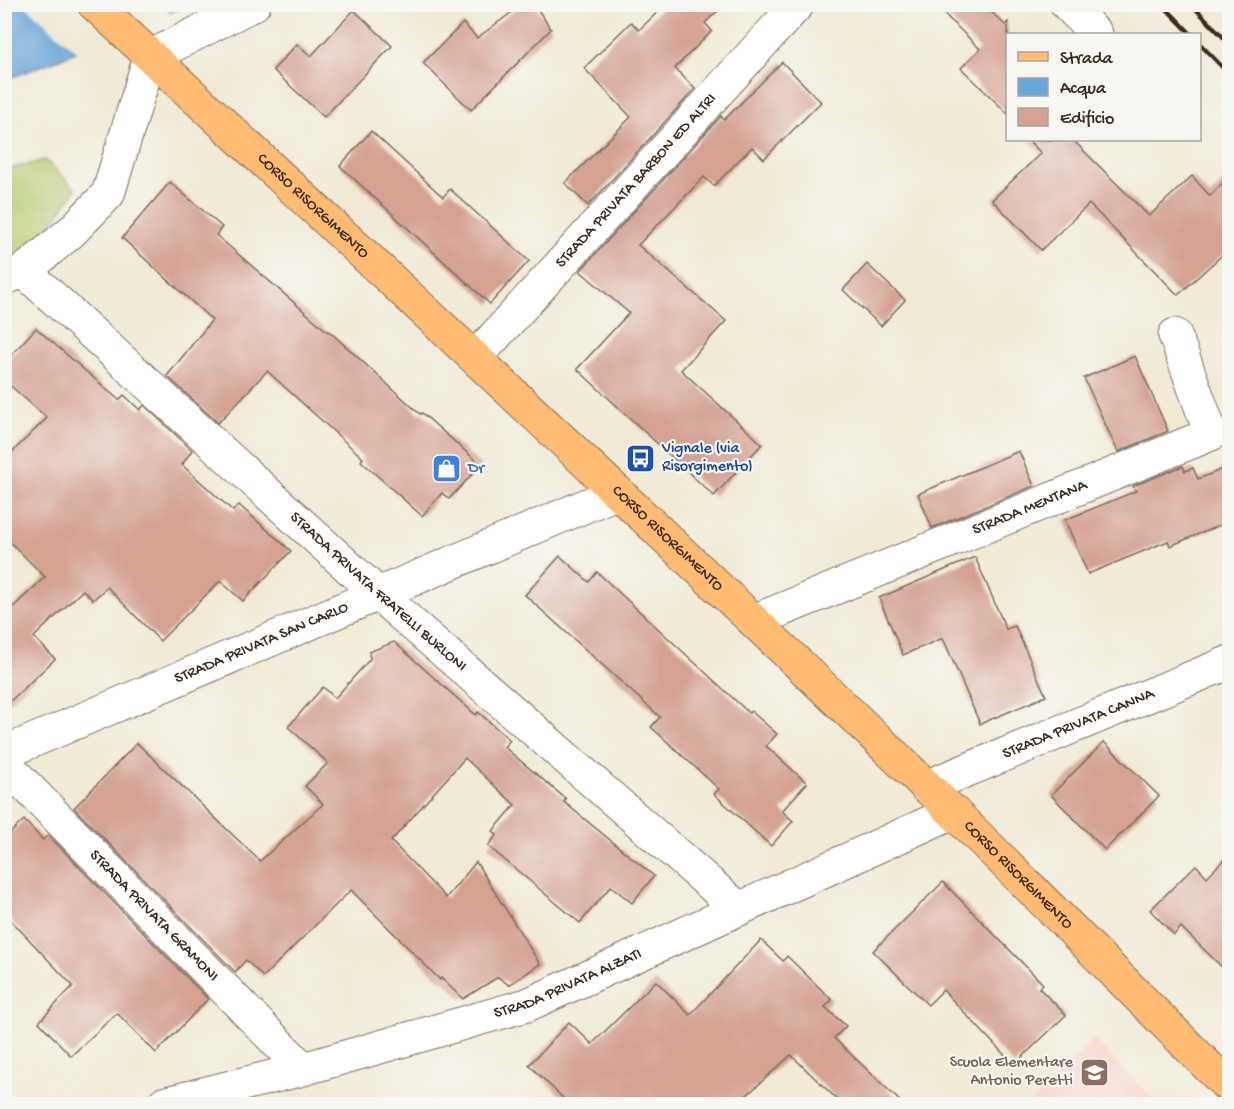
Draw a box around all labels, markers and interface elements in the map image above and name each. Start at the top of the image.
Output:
legend [1006,33,1201,141]
text: Strada [1060,49,1114,70]
text: Acqua [1060,79,1107,100]
street label: STRADA PRIVATA BARBON ED ALTRI [552,90,721,272]
text: Edificio [1060,109,1114,130]
street label: CORSO RISORGIMENTO [252,150,373,264]
place label: Vignale (via Risorgimento) [661,440,753,477]
bus stop icon: Vignale (via Risorgimento) [625,442,657,474]
shop icon: Dr [431,453,463,485]
place label: Dr [467,460,485,479]
street label: STRADA MENTANA [970,476,1091,540]
street label: CORSO RISORGIMENTO [607,482,727,596]
street label: STRADA PRIVATA FRATELLI BURLONI [285,508,470,676]
street label: STRADA PRIVATA SAN CARLO [172,598,352,689]
street label: STRADA PRIVATA CANNA [1000,684,1159,764]
street label: CORSO RISORGIMENTO [959,817,1077,934]
street label: STRADA PRIVATA GRAMONI [85,846,222,986]
street label: STRADA PRIVATA ALZATI [492,945,645,1023]
place label: Scuola Elementare Antonio Peretti [950,1054,1074,1091]
school or university icon: Scuola Elementare Antonio Peretti [1078,1056,1110,1088]

